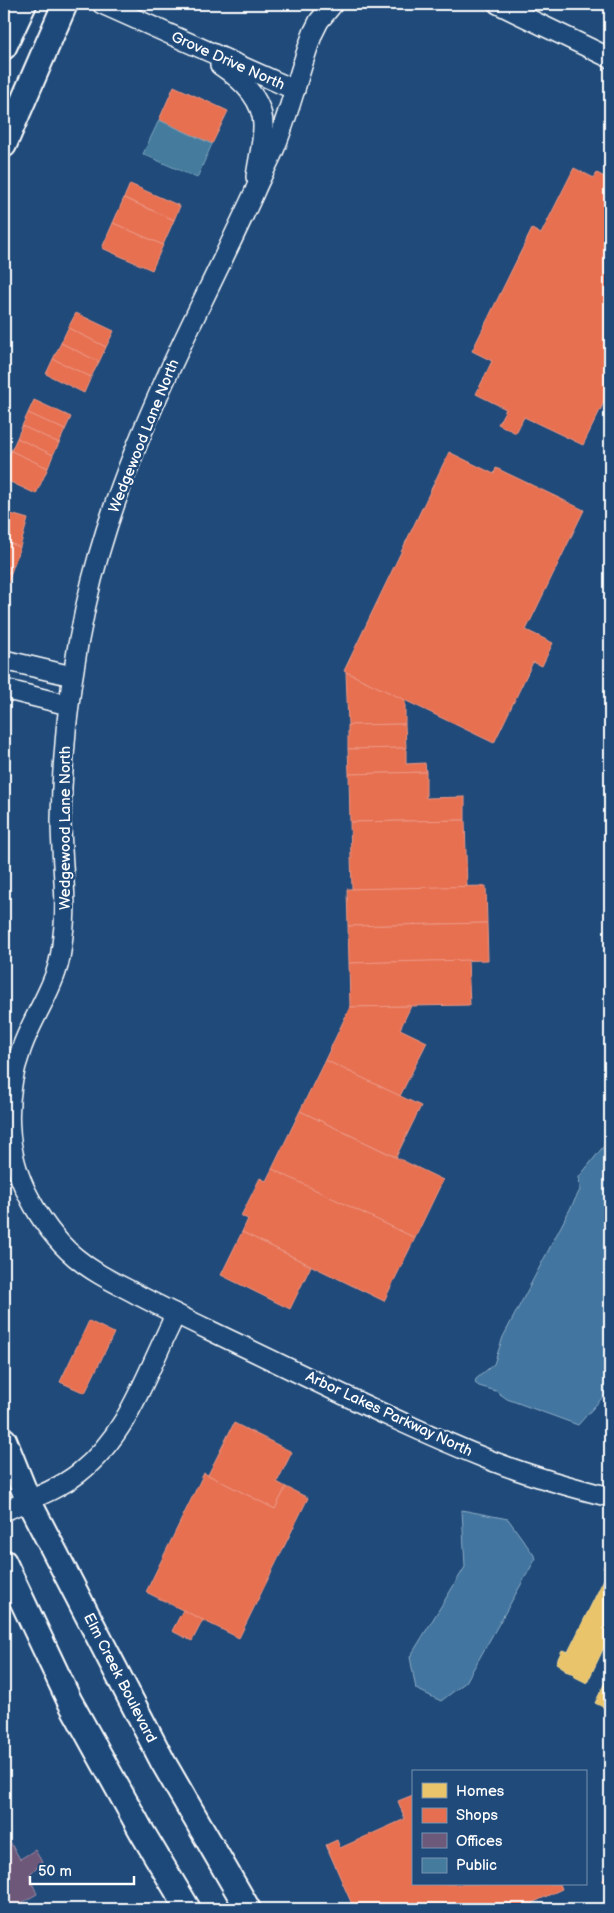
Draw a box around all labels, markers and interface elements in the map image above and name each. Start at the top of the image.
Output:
street label: Grove Drive North [168,27,288,95]
street label: Wedgewood Lane North [104,356,184,516]
street label: Wedgewood Lane North [56,746,75,910]
street label: Arbor Lakes Parkway North [303,1367,475,1461]
street label: Elm Creek Boulevard [79,1610,161,1746]
legend [412,1770,586,1886]
text: Homes [456,1782,505,1801]
text: Shops [456,1806,499,1825]
text: Offices [456,1832,503,1851]
scale bar [30,1853,134,1885]
text: Public [456,1856,497,1875]
text: 50 m [38,1862,72,1881]

